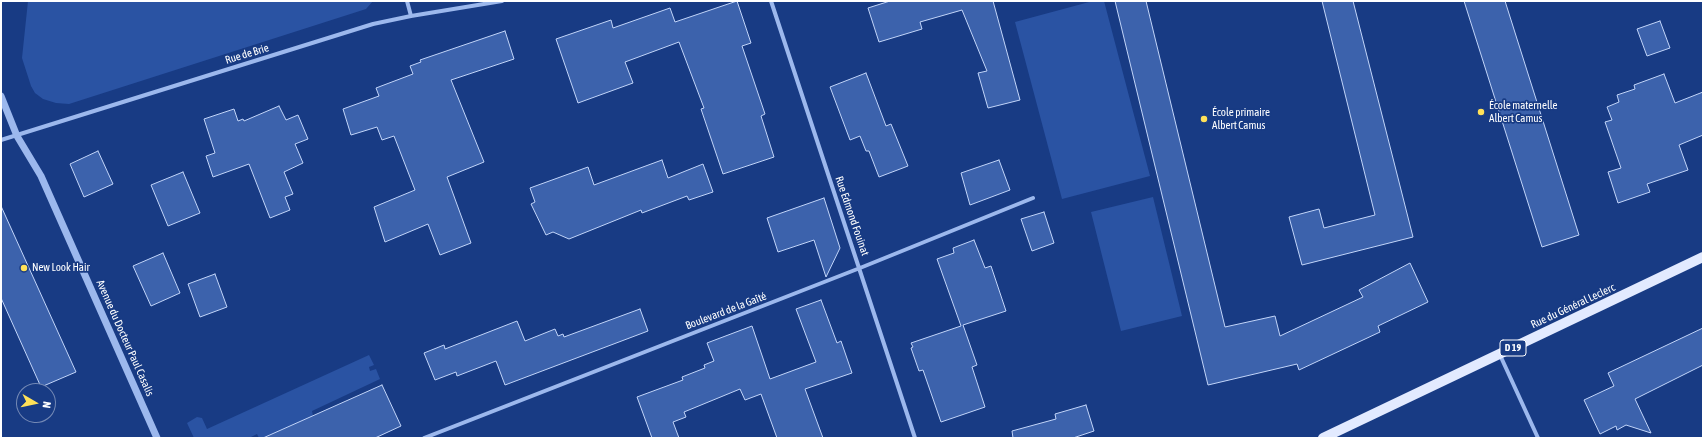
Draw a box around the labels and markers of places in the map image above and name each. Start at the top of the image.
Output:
place label: École maternelle Albert Camus [1489,99,1558,125]
place label: École primaire Albert Camus [1212,106,1270,132]
marker: École maternelle Albert Camus [1476,107,1486,117]
marker: École primaire Albert Camus [1199,114,1209,124]
place label: New Look Hair [32,261,90,275]
marker: New Look Hair [19,263,29,273]

